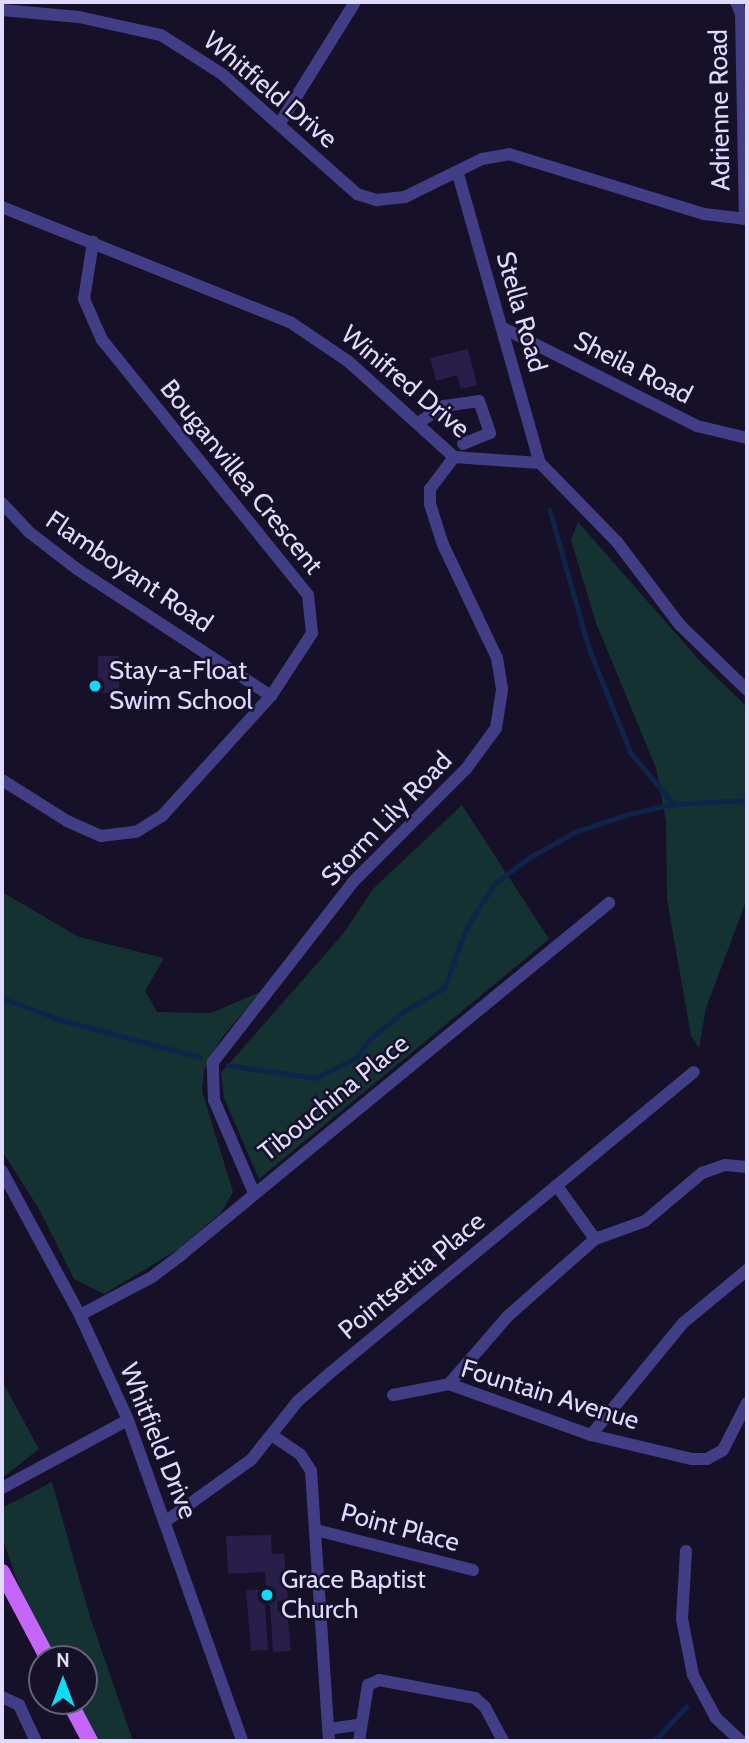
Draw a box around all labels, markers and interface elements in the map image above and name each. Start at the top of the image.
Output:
street label: Whitfield Drive [197,25,343,155]
street label: Adrienne Road [703,29,737,191]
street label: Stella Road [489,248,553,376]
street label: Winifred Drive [334,319,476,445]
street label: Sheila Road [569,325,697,411]
street label: Bouganvillea Crescent [153,374,329,580]
street label: Flamboyant Road [40,505,218,639]
place label: Stay-a-Float Swim School [109,655,253,716]
marker: Stay-a-Float Swim School [87,678,103,694]
street label: Storm Lily Road [315,745,459,893]
street label: Tibouchina Place [253,1028,415,1168]
street label: Pointsettia Place [333,1206,491,1346]
street label: Fountain Avenue [457,1353,643,1437]
street label: Whitfield Drive [113,1359,203,1523]
street label: Point Place [337,1497,463,1559]
place label: Grace Baptist Church [281,1564,426,1626]
marker: Grace Baptist Church [259,1587,275,1603]
north arrow [28,1645,98,1715]
text: N [56,1649,70,1672]

